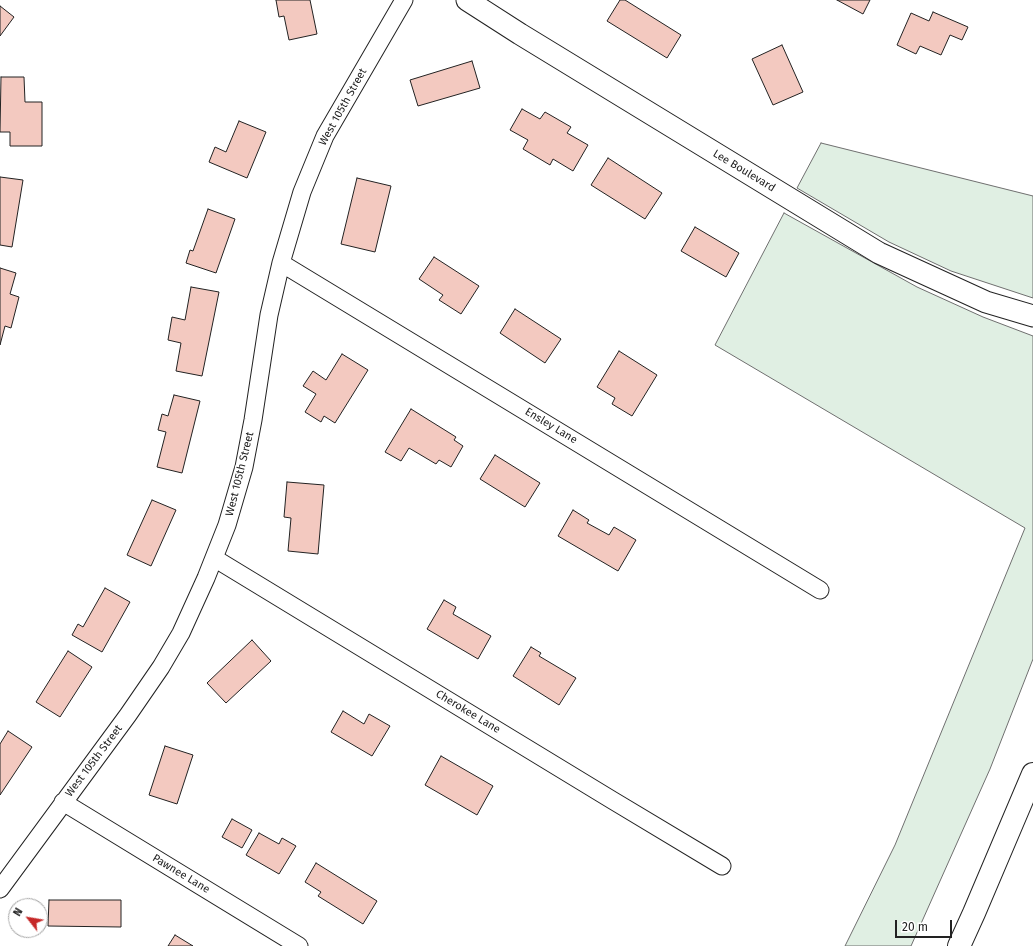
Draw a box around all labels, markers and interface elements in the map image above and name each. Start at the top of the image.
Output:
street label: West 105th Street [316,66,370,148]
street label: Lee Boulevard [710,147,778,195]
street label: Ensley Lane [522,405,580,447]
street label: West 105th Street [223,430,257,518]
street label: Cherokee Lane [433,688,503,736]
street label: West 105th Street [63,722,125,800]
street label: Pawnee Lane [150,852,212,896]
north arrow [8,898,48,938]
text: N [11,906,26,919]
scale bar [897,912,954,938]
text: 20 m [902,920,928,934]

